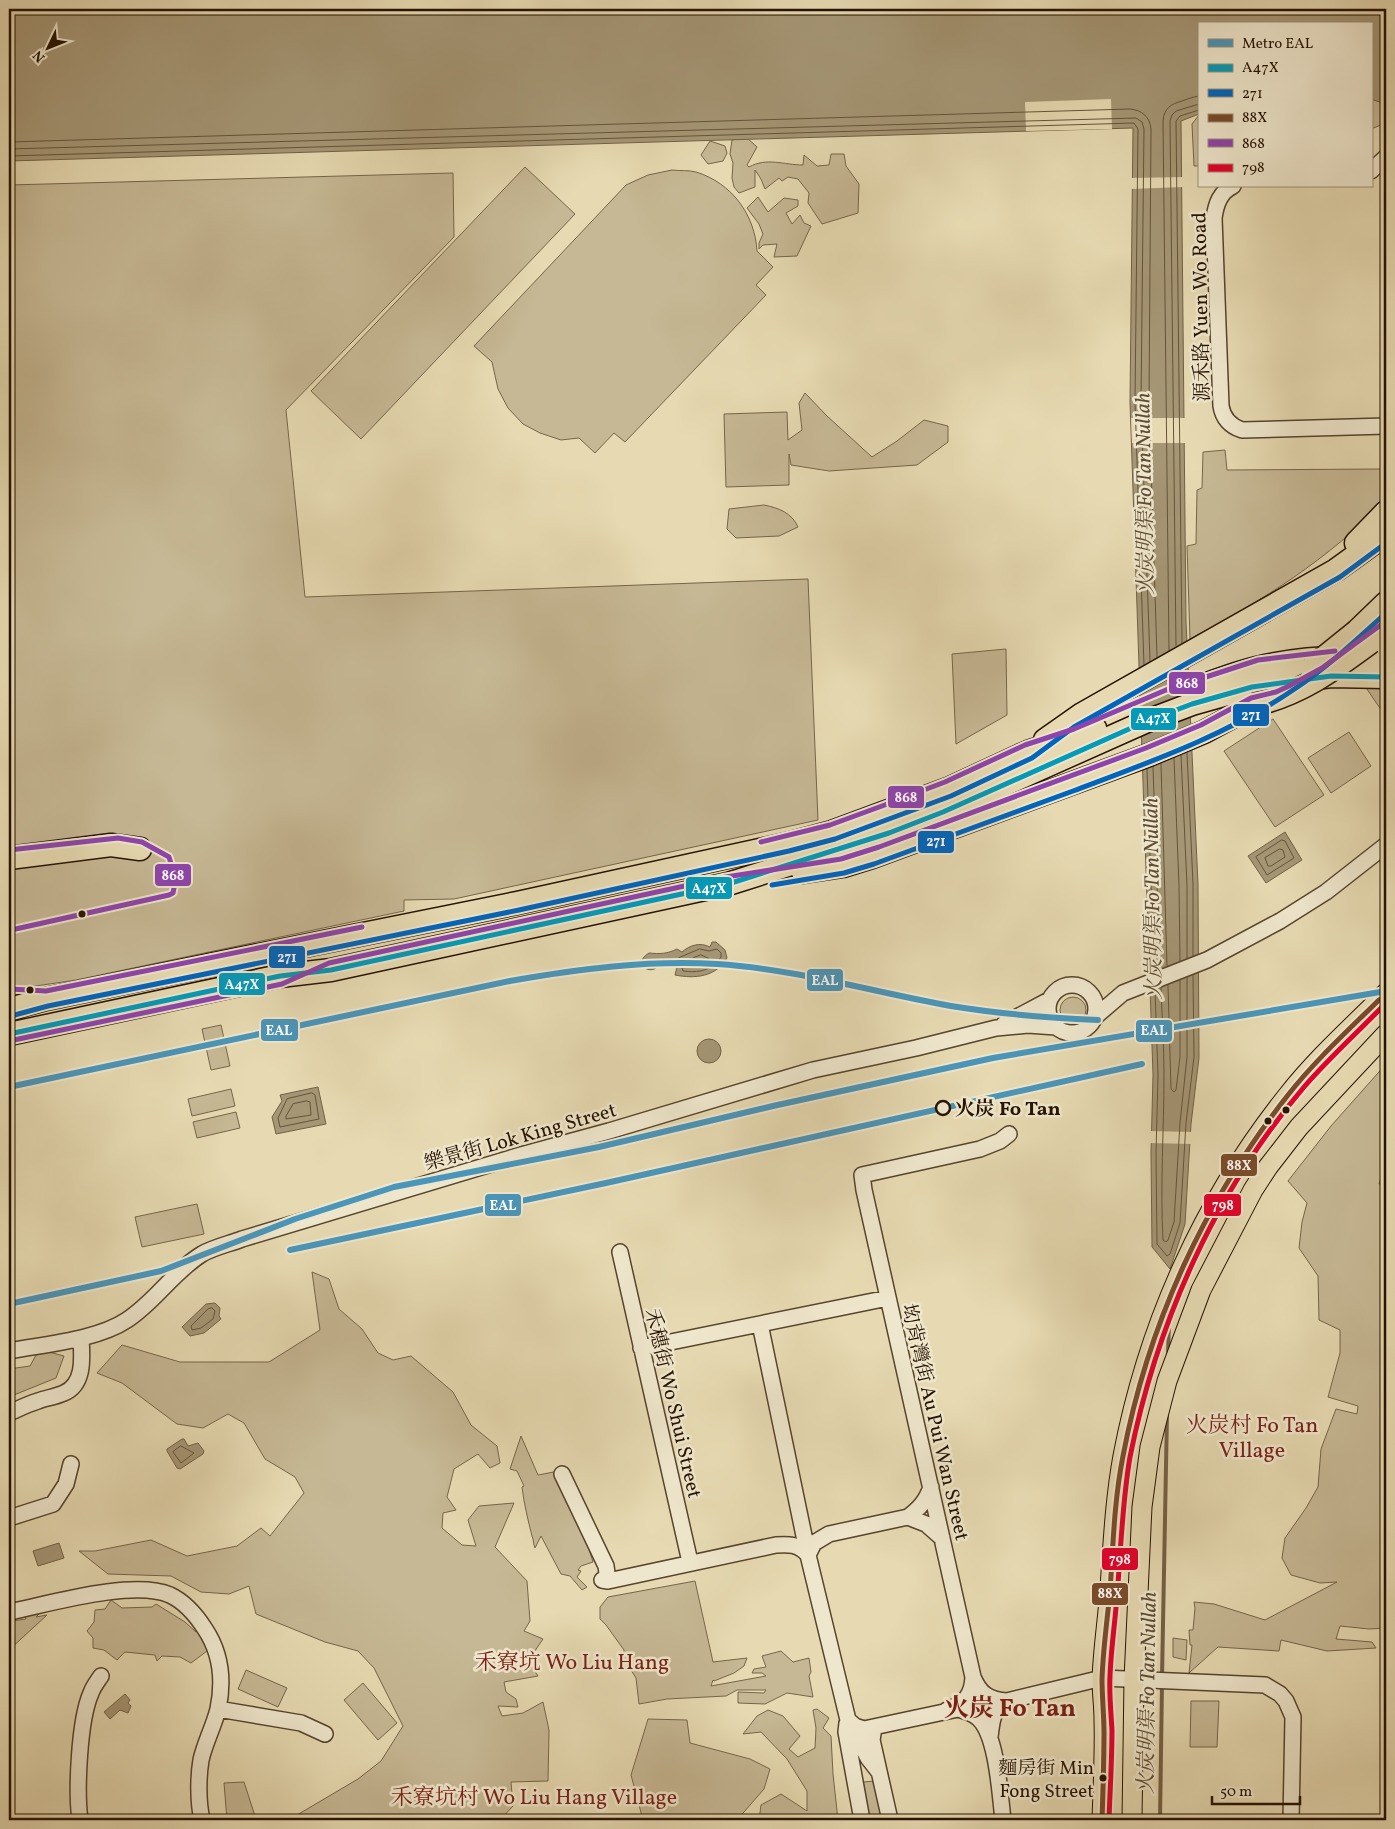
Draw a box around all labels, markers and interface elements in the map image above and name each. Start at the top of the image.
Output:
north arrow [22,22,72,72]
legend [1198,22,1372,188]
text: Metro EAL [1242,34,1314,55]
text: N [29,46,50,66]
text: A47X [1242,58,1279,79]
text: 271 [1242,84,1263,105]
text: 88X [1242,108,1267,129]
text: 868 [1242,134,1265,155]
text: 798 [1242,158,1265,179]
street label: 源禾路 Yuen Wo Road [1186,212,1218,402]
water label: 火炭明渠 Fo Tan Nullah [1129,392,1162,595]
line badge: 868 [1168,671,1206,695]
text: 868 [1176,675,1198,694]
line badge: 271 [1232,703,1270,727]
line badge: A47X [1130,707,1177,731]
text: 271 [1241,707,1261,726]
text: A47X [1136,710,1171,729]
line badge: 868 [887,785,925,809]
text: 868 [895,789,917,808]
water label: 火炭明渠 Fo Tan Nullah [1137,797,1170,1000]
line badge: 271 [917,830,955,854]
text: 271 [926,833,946,852]
line badge: 868 [154,863,192,887]
text: 868 [162,867,184,886]
line badge: A47X [685,876,733,900]
text: A47X [692,880,727,899]
unlabelled marker [77,909,87,919]
line badge: 271 [268,945,306,969]
text: 271 [277,949,297,968]
line badge: EAL [806,968,844,992]
line badge: A47X [218,972,266,996]
text: EAL [811,972,839,991]
text: A47X [225,976,260,995]
unlabelled marker [25,985,35,995]
line badge: EAL [260,1018,299,1042]
line badge: EAL [1135,1019,1173,1043]
text: EAL [265,1022,293,1041]
text: EAL [1140,1022,1168,1041]
place label: 火炭 Fo Tan [955,1096,1061,1124]
street label: 樂景街 Lok King Street [421,1097,620,1179]
marker: 火炭 Fo Tan [935,1100,951,1116]
unlabelled marker [1281,1105,1291,1115]
unlabelled marker [1263,1116,1273,1126]
line badge: 88X [1220,1153,1258,1177]
text: 88X [1226,1157,1252,1176]
line badge: EAL [484,1193,522,1217]
line badge: 798 [1203,1193,1242,1217]
text: EAL [489,1197,517,1216]
text: 798 [1212,1197,1234,1216]
street label: 㘭背灣街 Au Pui Wan Street [893,1301,975,1544]
street label: 禾穗街 Wo Shui Street [637,1306,707,1501]
district label: 火炭村 Fo Tan Village [1186,1411,1318,1467]
line badge: 798 [1101,1547,1139,1571]
text: 798 [1109,1551,1131,1570]
line badge: 88X [1091,1582,1129,1606]
text: 88X [1097,1585,1123,1604]
water label: 火炭明渠 Fo Tan Nullah [1132,1592,1165,1795]
district label: 禾寮坑 Wo Liu Hang [475,1648,669,1679]
district label: 火炭 Fo Tan [944,1692,1076,1727]
place label: 麵房街 Min Fong Street [998,1756,1094,1805]
marker: 麵房街 Min Fong Street [1098,1773,1108,1783]
scale bar [1212,1774,1300,1806]
text: 50 m [1220,1782,1252,1803]
district label: 禾寮坑村 Wo Liu Hang Village [391,1783,677,1814]

